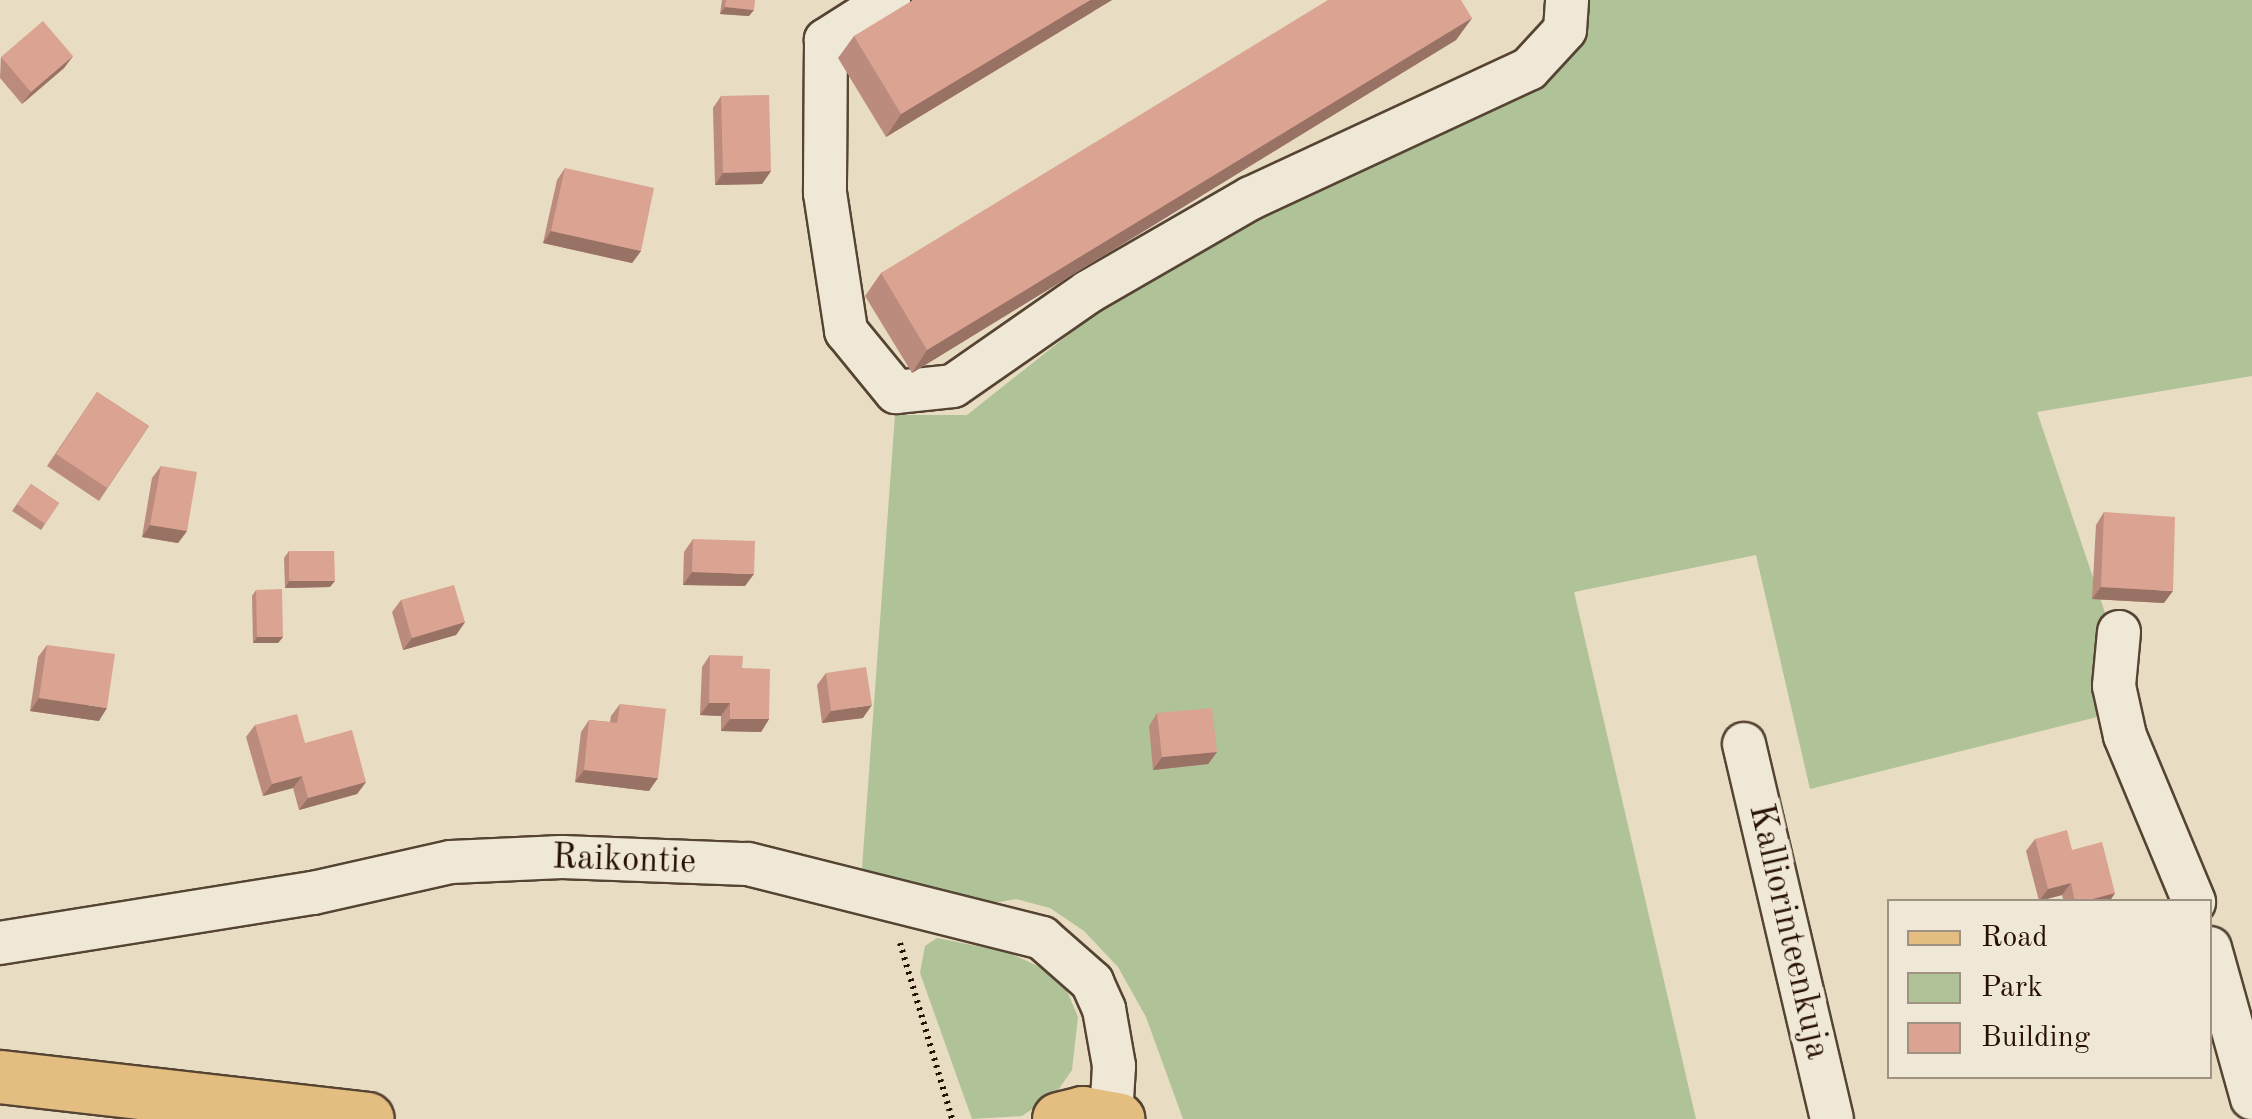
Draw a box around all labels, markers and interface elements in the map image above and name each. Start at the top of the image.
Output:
street label: Kalliorinteenkuja [1738,800,1838,1064]
street label: Raikontie [551,837,697,885]
legend [1887,899,2212,1079]
text: Road [1981,923,2048,953]
text: Park [1981,973,2043,1003]
text: Building [1981,1023,2090,1053]

